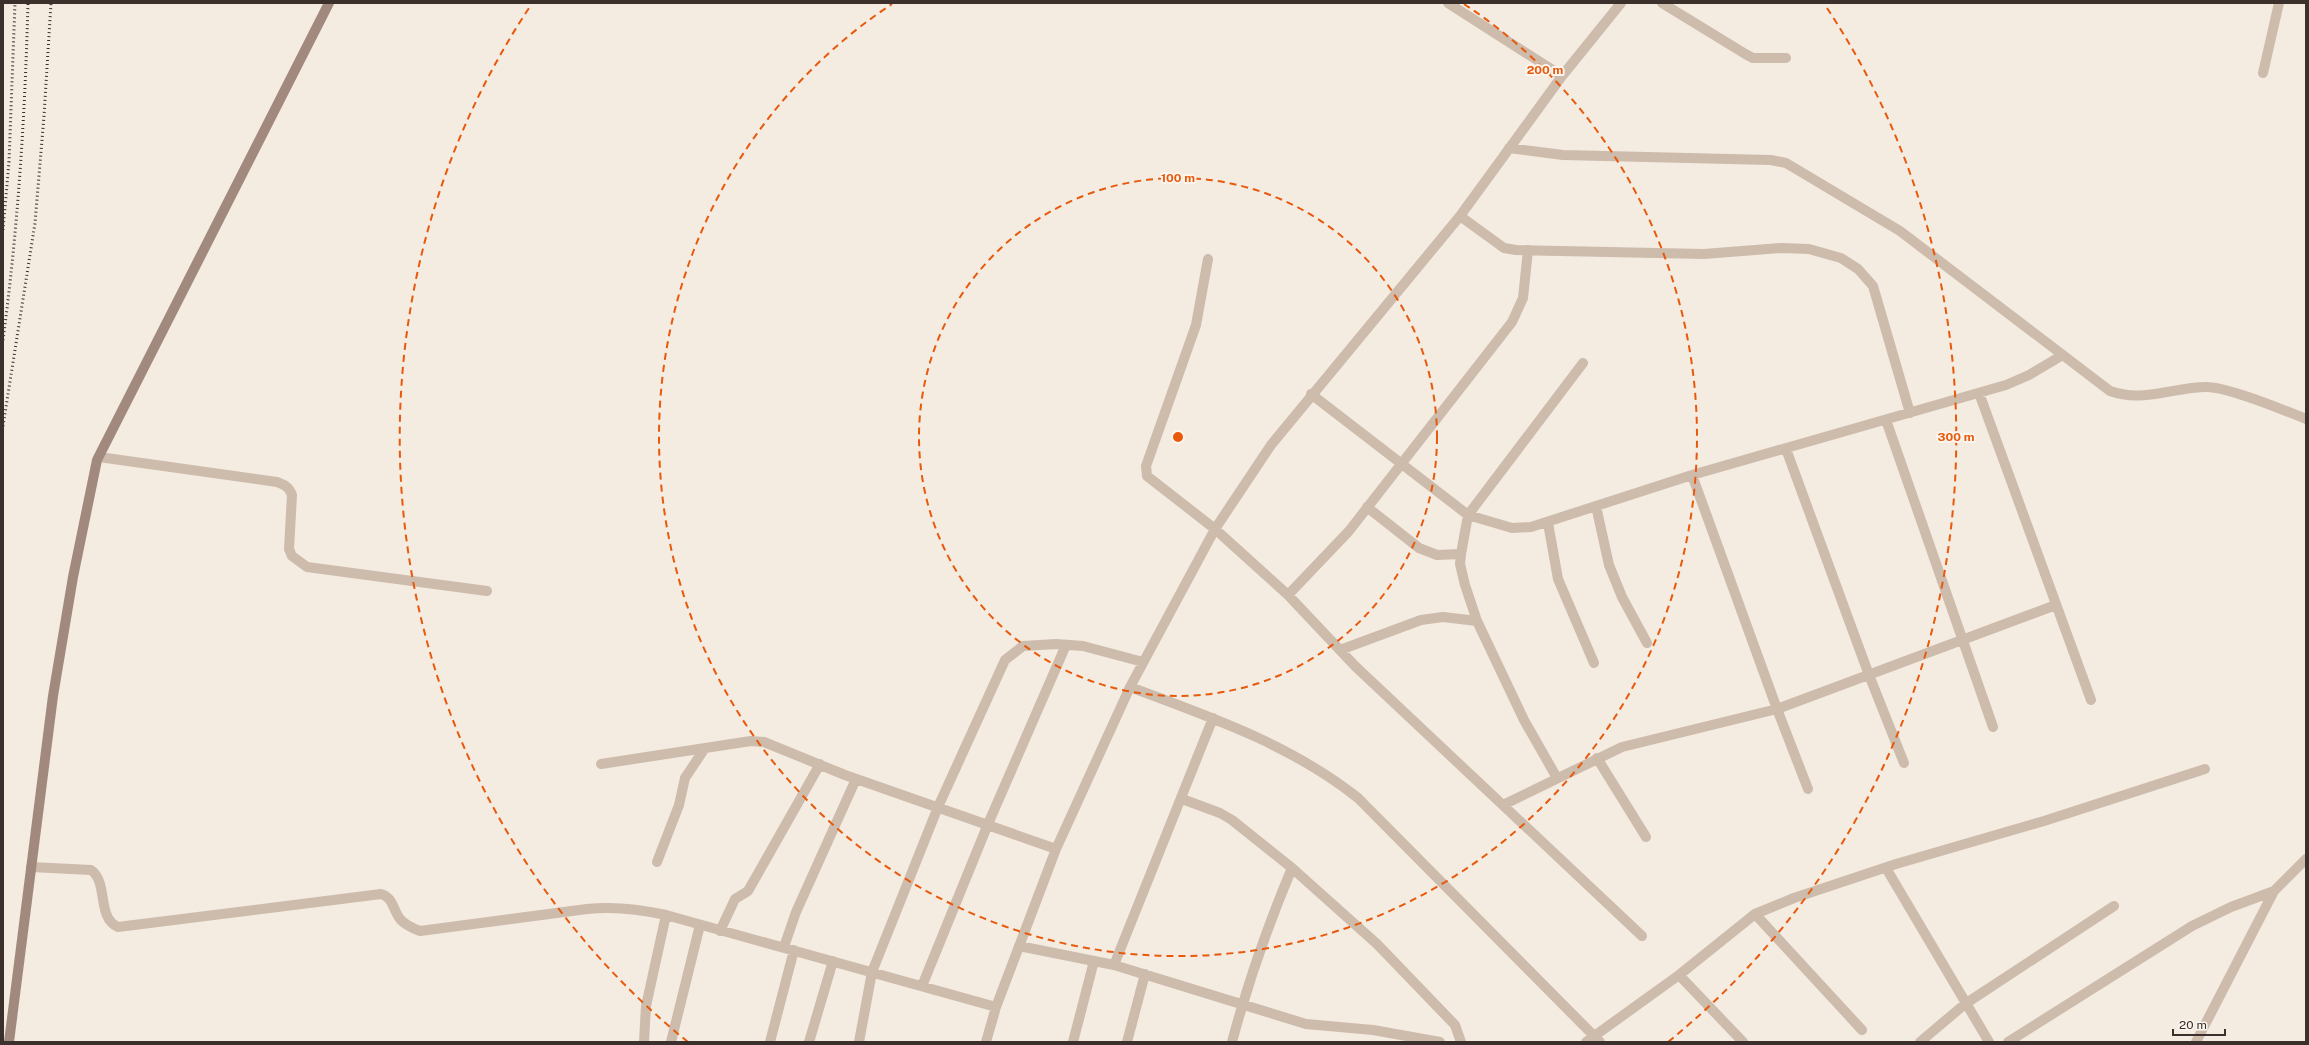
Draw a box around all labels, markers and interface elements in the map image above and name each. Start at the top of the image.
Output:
text: 200 m [1527,63,1563,77]
text: 100 m [1161,171,1195,185]
centre of rings [1171,430,1185,444]
text: 300 m [1938,430,1975,444]
scale bar [2173,1011,2225,1037]
text: 20 m [2179,1018,2207,1032]

